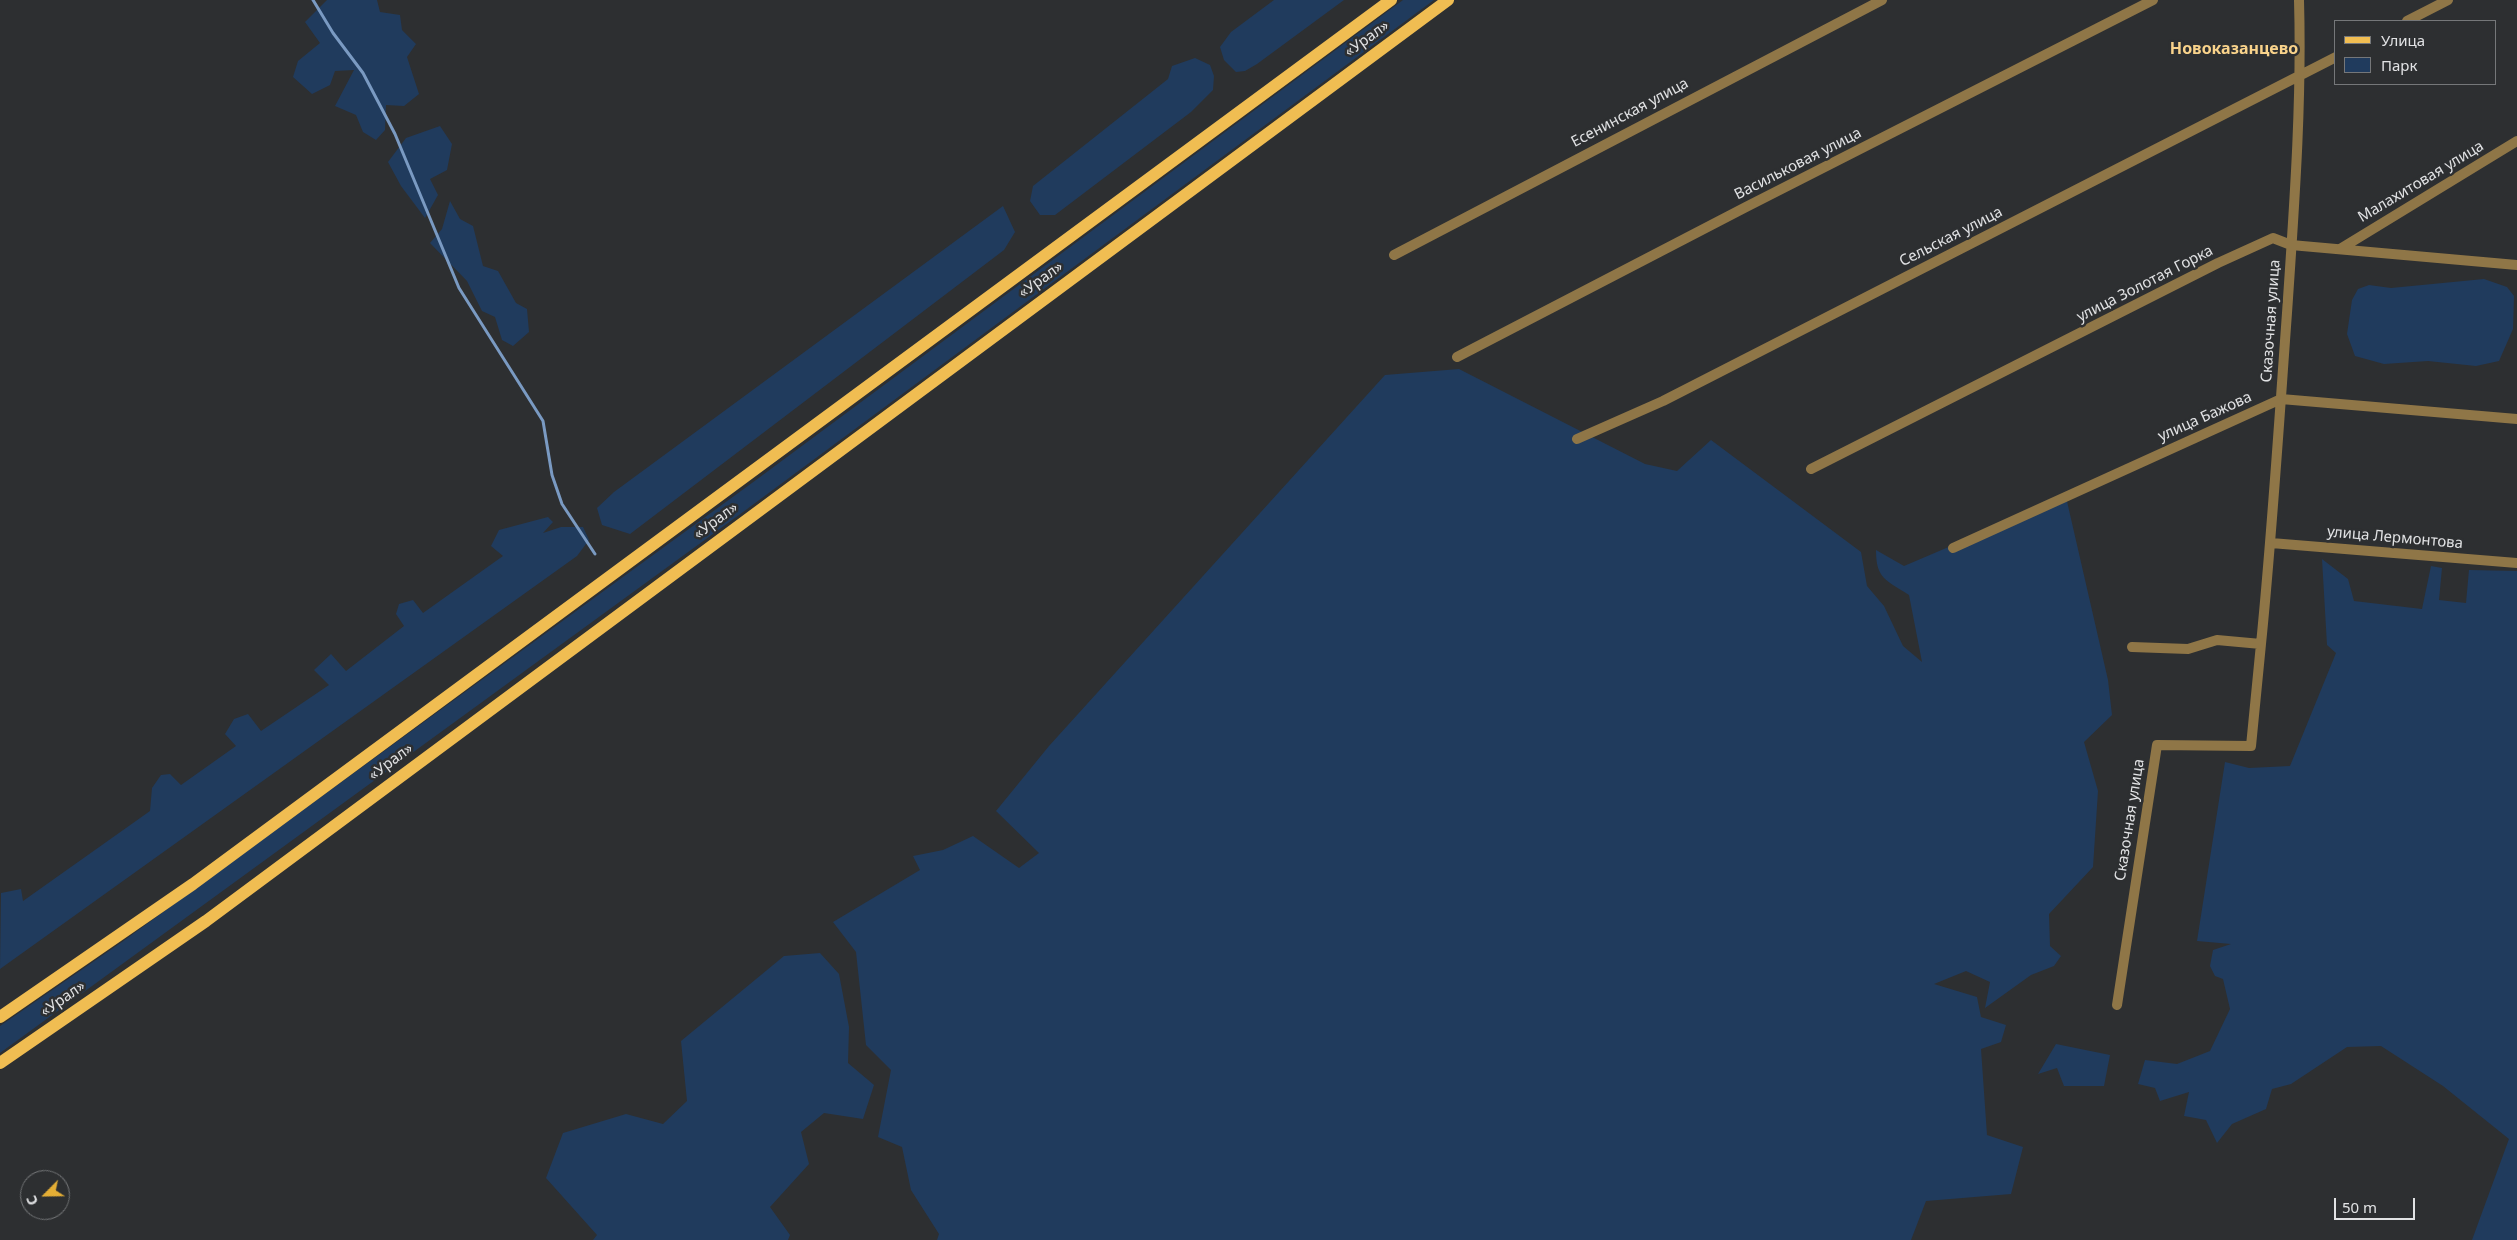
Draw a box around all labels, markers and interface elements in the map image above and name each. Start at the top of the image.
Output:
street label: «Урал» [1341,17,1393,61]
legend [2334,20,2497,85]
text: Улица [2381,30,2425,50]
district label: Новоказанцево [2170,39,2298,59]
text: Парк [2381,55,2417,75]
street label: Есенинская улица [1568,75,1692,151]
street label: Васильковая улица [1731,124,1865,204]
street label: Малахитовая улица [2355,137,2487,227]
street label: Сельская улица [1896,203,2006,271]
street label: улица Золотая Горка [2074,242,2216,326]
street label: «Урал» [1015,258,1067,302]
street label: Сказочная улица [2258,259,2284,383]
street label: улица Бажова [2155,388,2255,446]
street label: «Урал» [690,499,742,543]
street label: улица Лермонтова [2326,523,2464,553]
street label: «Урал» [365,740,417,784]
street label: Сказочная улица [2111,758,2149,882]
street label: «Урал» [37,977,89,1021]
north arrow [20,1170,70,1220]
scale bar [2337,1188,2418,1220]
text: С [21,1193,42,1209]
text: 50 m [2342,1197,2377,1217]

